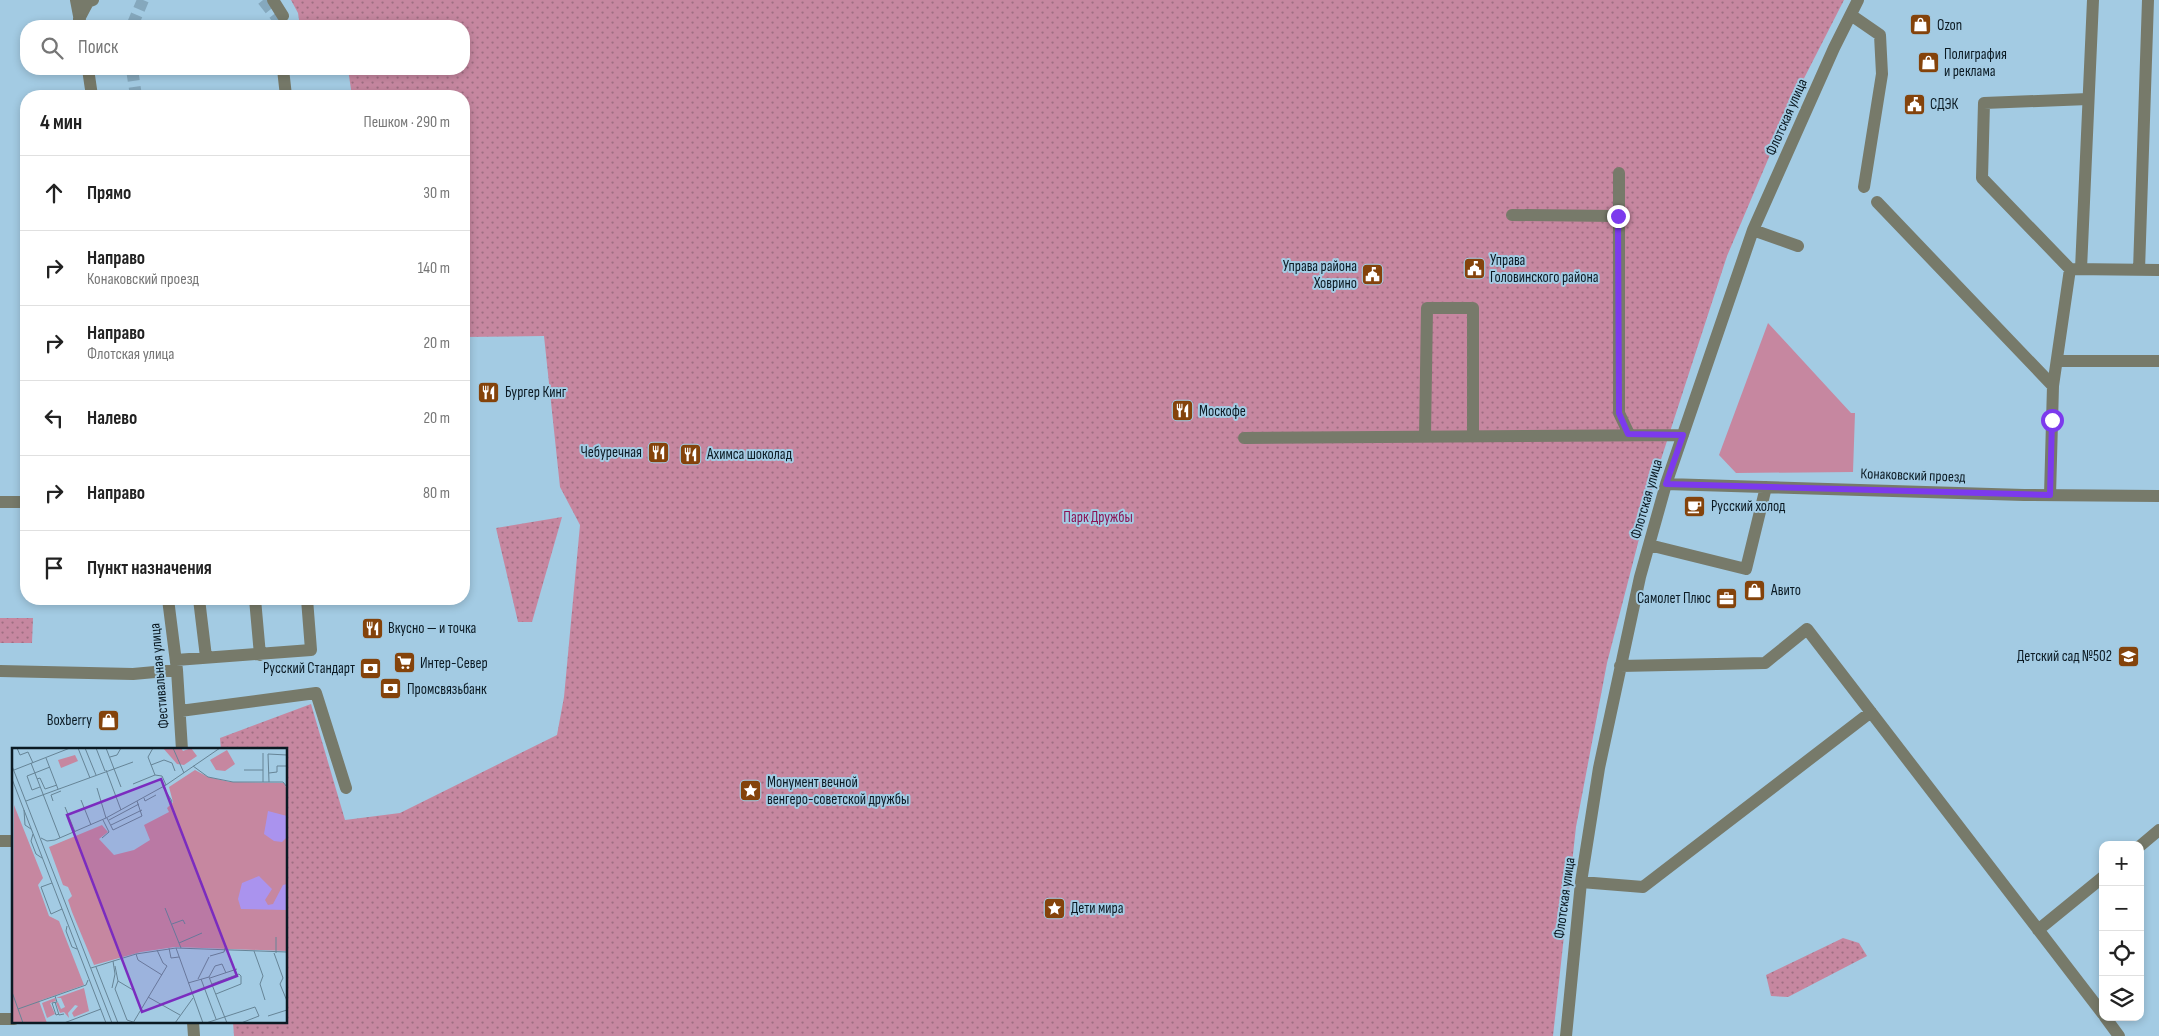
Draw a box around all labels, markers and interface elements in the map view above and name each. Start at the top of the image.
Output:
shop icon: Ozon [1909,13,1933,37]
place label: Ozon [1937,16,1962,35]
search box [20,20,470,75]
icon: search [38,34,66,62]
text: Поиск [78,36,118,59]
place label: Полиграфия и реклама [1944,45,2007,81]
shop icon: Полиграфия и реклама [1916,51,1940,75]
street label: Флотская улица [1761,76,1812,159]
public building icon: СДЭК [1902,92,1926,116]
place label: СДЭК [1930,95,1959,114]
text: 4 мин [40,110,82,135]
text: Пешком · 290 m [364,113,450,132]
icon: ahead [40,179,68,207]
text: Прямо [87,182,131,205]
text: 30 m [423,184,450,203]
route end [1607,205,1630,228]
text: Направо [87,247,145,270]
place label: Управа Головинского района [1490,251,1599,287]
icon: right [40,254,68,282]
place label: Управа района Ховрино [1283,257,1357,293]
public building icon: Управа Головинского района [1462,257,1486,281]
text: 140 m [418,259,450,278]
public building icon: Управа района Ховрино [1361,263,1385,287]
text: Конаковский проезд [87,270,199,289]
text: Направо [87,322,145,345]
icon: right [40,329,68,357]
text: 20 m [423,334,450,353]
text: Флотская улица [87,345,174,364]
restaurant icon: Бургер Кинг [477,380,501,404]
place label: Бургер Кинг [505,383,567,402]
restaurant icon: Москофе [1171,399,1195,423]
place label: Москофе [1199,402,1246,421]
icon: left [40,404,68,432]
text: Налево [87,407,137,430]
text: 20 m [423,409,450,428]
route start [2041,409,2064,432]
restaurant icon: Чебуречная [646,440,670,464]
restaurant icon: Ахимса шоколад [679,442,703,466]
place label: Чебуречная [581,443,642,462]
place label: Ахимса шоколад [706,445,793,464]
street label: Флотская улица [1626,457,1667,541]
street label: Конаковский проезд [1860,464,1967,487]
icon: right [40,479,68,507]
text: Направо [87,482,145,505]
text: 80 m [423,484,450,503]
cafe icon: Русский холод [1683,494,1707,518]
place label: Русский холод [1711,497,1786,516]
park label: Парк Дружбы [1063,508,1133,527]
icon: arrive [40,554,68,582]
text: Пункт назначения [87,557,212,580]
shop icon: Авито [1743,578,1767,602]
place label: Авито [1770,581,1801,600]
office icon: Самолет Плюс [1715,586,1739,610]
place label: Самолет Плюс [1637,589,1711,608]
restaurant icon: Вкусно — и точка [360,616,384,640]
place label: Вкусно — и точка [388,619,477,638]
street label: Фестивальная улица [145,622,174,730]
school or university icon: Детский сад №502 [2116,644,2140,668]
place label: Детский сад №502 [2017,647,2112,666]
supermarket icon: Интер-Север [392,651,416,675]
place label: Интер-Север [420,654,488,673]
bank icon: Русский Стандарт [359,656,383,680]
place label: Русский Стандарт [263,659,355,678]
bank icon: Промсвязьбанк [379,677,403,701]
place label: Промсвязьбанк [407,680,487,699]
shop icon: Boxberry [96,708,120,732]
place label: Boxberry [47,711,92,730]
inset map [12,748,288,1024]
place label: Монумент вечной венгеро-советской дружбы [767,773,909,809]
place icon: Монумент вечной венгеро-советской дружбы [739,779,763,803]
map controls [2099,841,2144,1021]
button: + [2099,841,2144,886]
street label: Флотская улица [1549,856,1580,940]
button: − [2099,886,2144,931]
place icon: Дети мира [1043,896,1067,920]
place label: Дети мира [1071,899,1124,918]
button: locate [2099,931,2144,976]
button: layers [2099,976,2144,1021]

